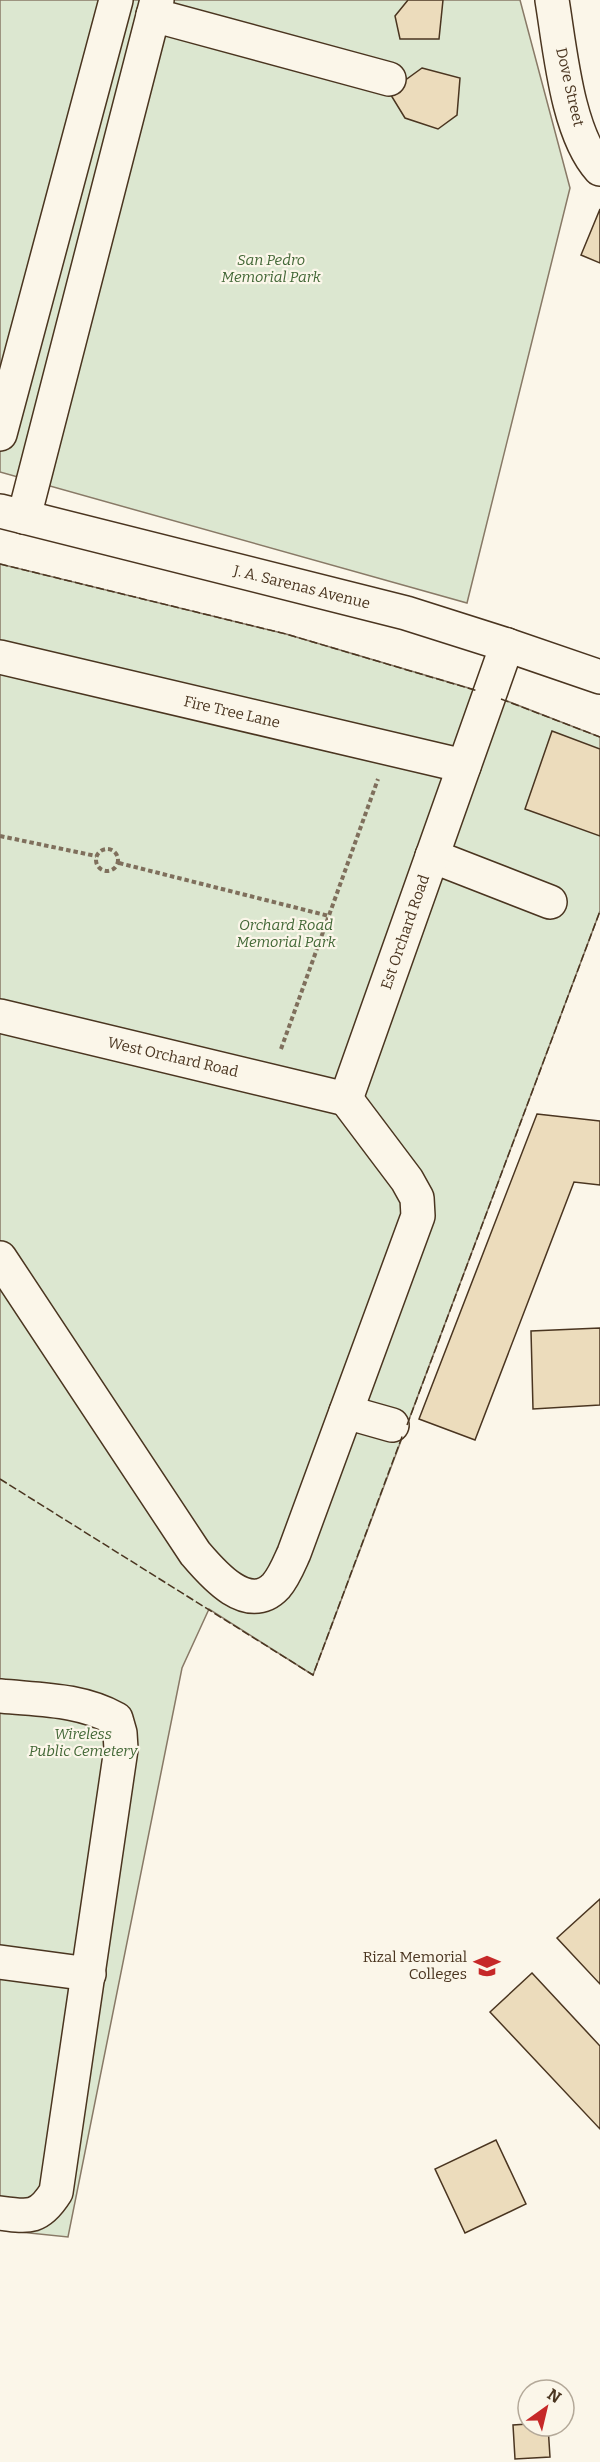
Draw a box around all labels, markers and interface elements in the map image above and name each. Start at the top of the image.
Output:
street label: Dove Street [552,46,588,129]
park label: San Pedro Memorial Park [221,251,322,286]
street label: J. A. Sarenas Avenue [231,561,372,613]
street label: Fire Tree Lane [182,692,282,732]
street label: Est Orchard Road [377,872,433,992]
park label: Orchard Road Memorial Park [236,916,337,951]
street label: West Orchard Road [106,1033,240,1081]
park label: Wireless Public Cemetery [29,1725,139,1760]
place label: Rizal Memorial Colleges [363,1948,467,1983]
school or university icon: Rizal Memorial Colleges [472,1951,502,1981]
north arrow [516,2378,576,2438]
text: N [544,2385,565,2407]

